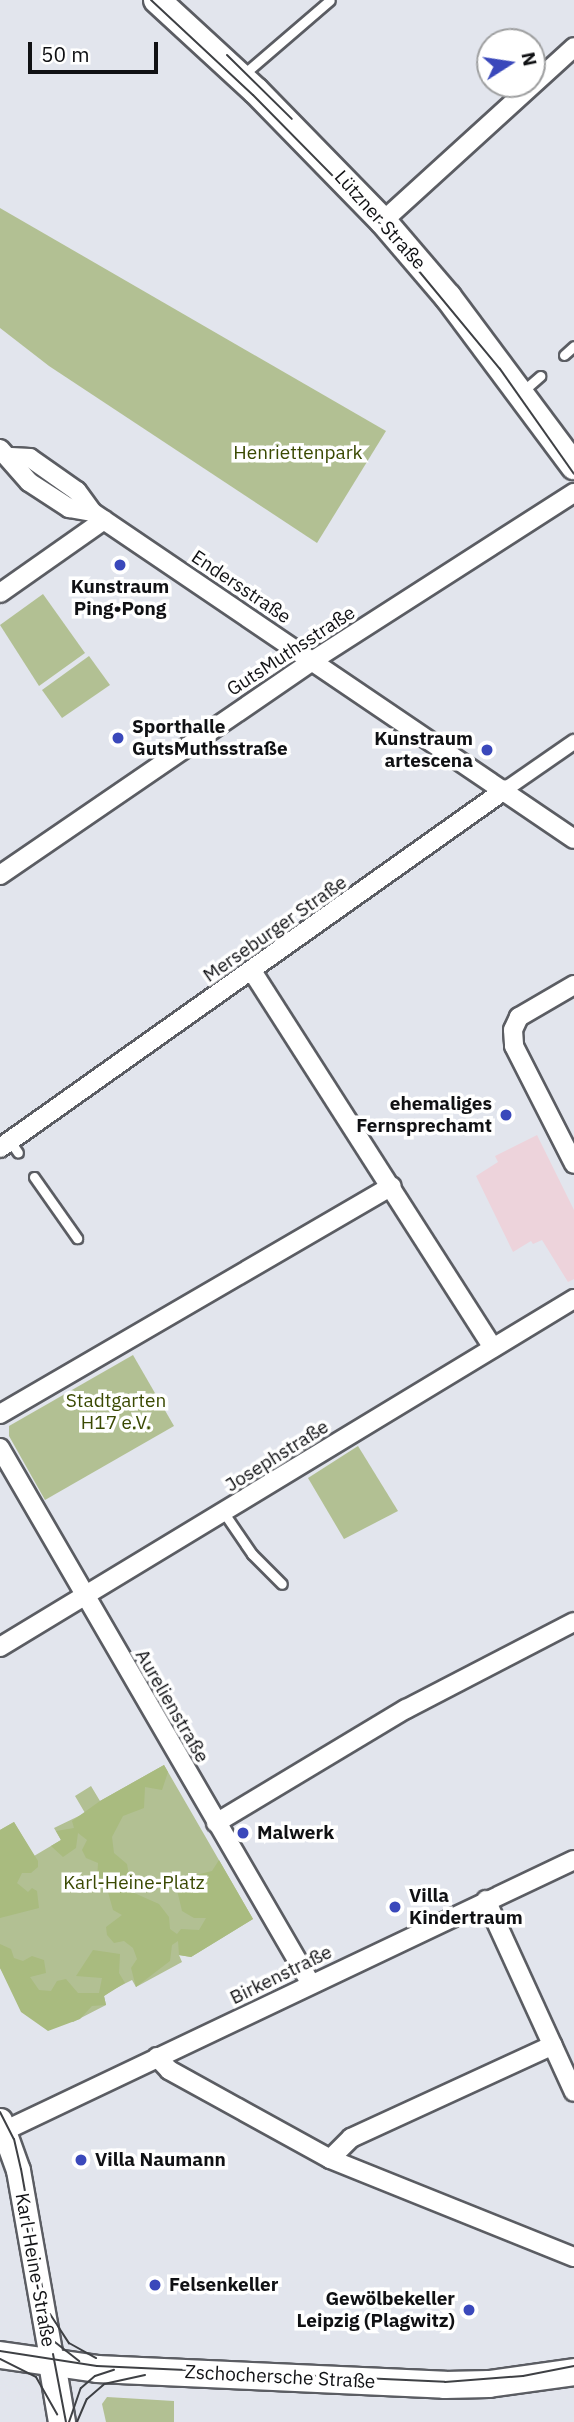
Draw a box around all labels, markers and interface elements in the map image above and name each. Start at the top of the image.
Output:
scale bar [32,28,161,72]
north arrow [476,28,546,98]
text: 50 m [41,40,90,68]
text: N [516,50,543,68]
street label: Lützner Straße [329,166,431,274]
park label: Henriettenpark [233,442,363,464]
street label: Endersstraße [187,545,295,629]
marker: Kunstraum Ping•Pong [112,557,128,573]
place label: Kunstraum Ping•Pong [71,576,169,620]
street label: GutsMuthsstraße [223,601,359,701]
place label: Sporthalle GutsMuthsstraße [132,716,288,760]
place label: Kunstraum artescena [374,728,473,772]
marker: Sporthalle GutsMuthsstraße [110,730,126,746]
marker: Kunstraum artescena [479,742,495,758]
street label: Merseburger Straße [199,871,351,987]
place label: ehemaliges Fernsprechamt [356,1093,492,1137]
marker: ehemaliges Fernsprechamt [498,1107,514,1123]
park label: Stadtgarten H17 e.V. [66,1390,166,1434]
street label: Josephstraße [221,1415,333,1497]
street label: Aurelienstraße [130,1645,214,1767]
place label: Malwerk [257,1822,334,1844]
marker: Malwerk [235,1825,251,1841]
park label: Karl-Heine-Platz [63,1872,205,1894]
place label: Villa Kindertraum [409,1885,523,1929]
marker: Villa Kindertraum [387,1899,403,1915]
street label: Birkenstraße [226,1941,336,2009]
place label: Villa Naumann [95,2149,226,2171]
marker: Villa Naumann [73,2152,89,2168]
street label: Karl-Heine-Straße [10,2191,60,2349]
place label: Felsenkeller [169,2274,278,2296]
marker: Felsenkeller [147,2277,163,2293]
place label: Gewölbekeller Leipzig (Plagwitz) [296,2288,455,2332]
marker: Gewölbekeller Leipzig (Plagwitz) [461,2302,477,2318]
street label: Zschochersche Straße [184,2361,376,2393]

